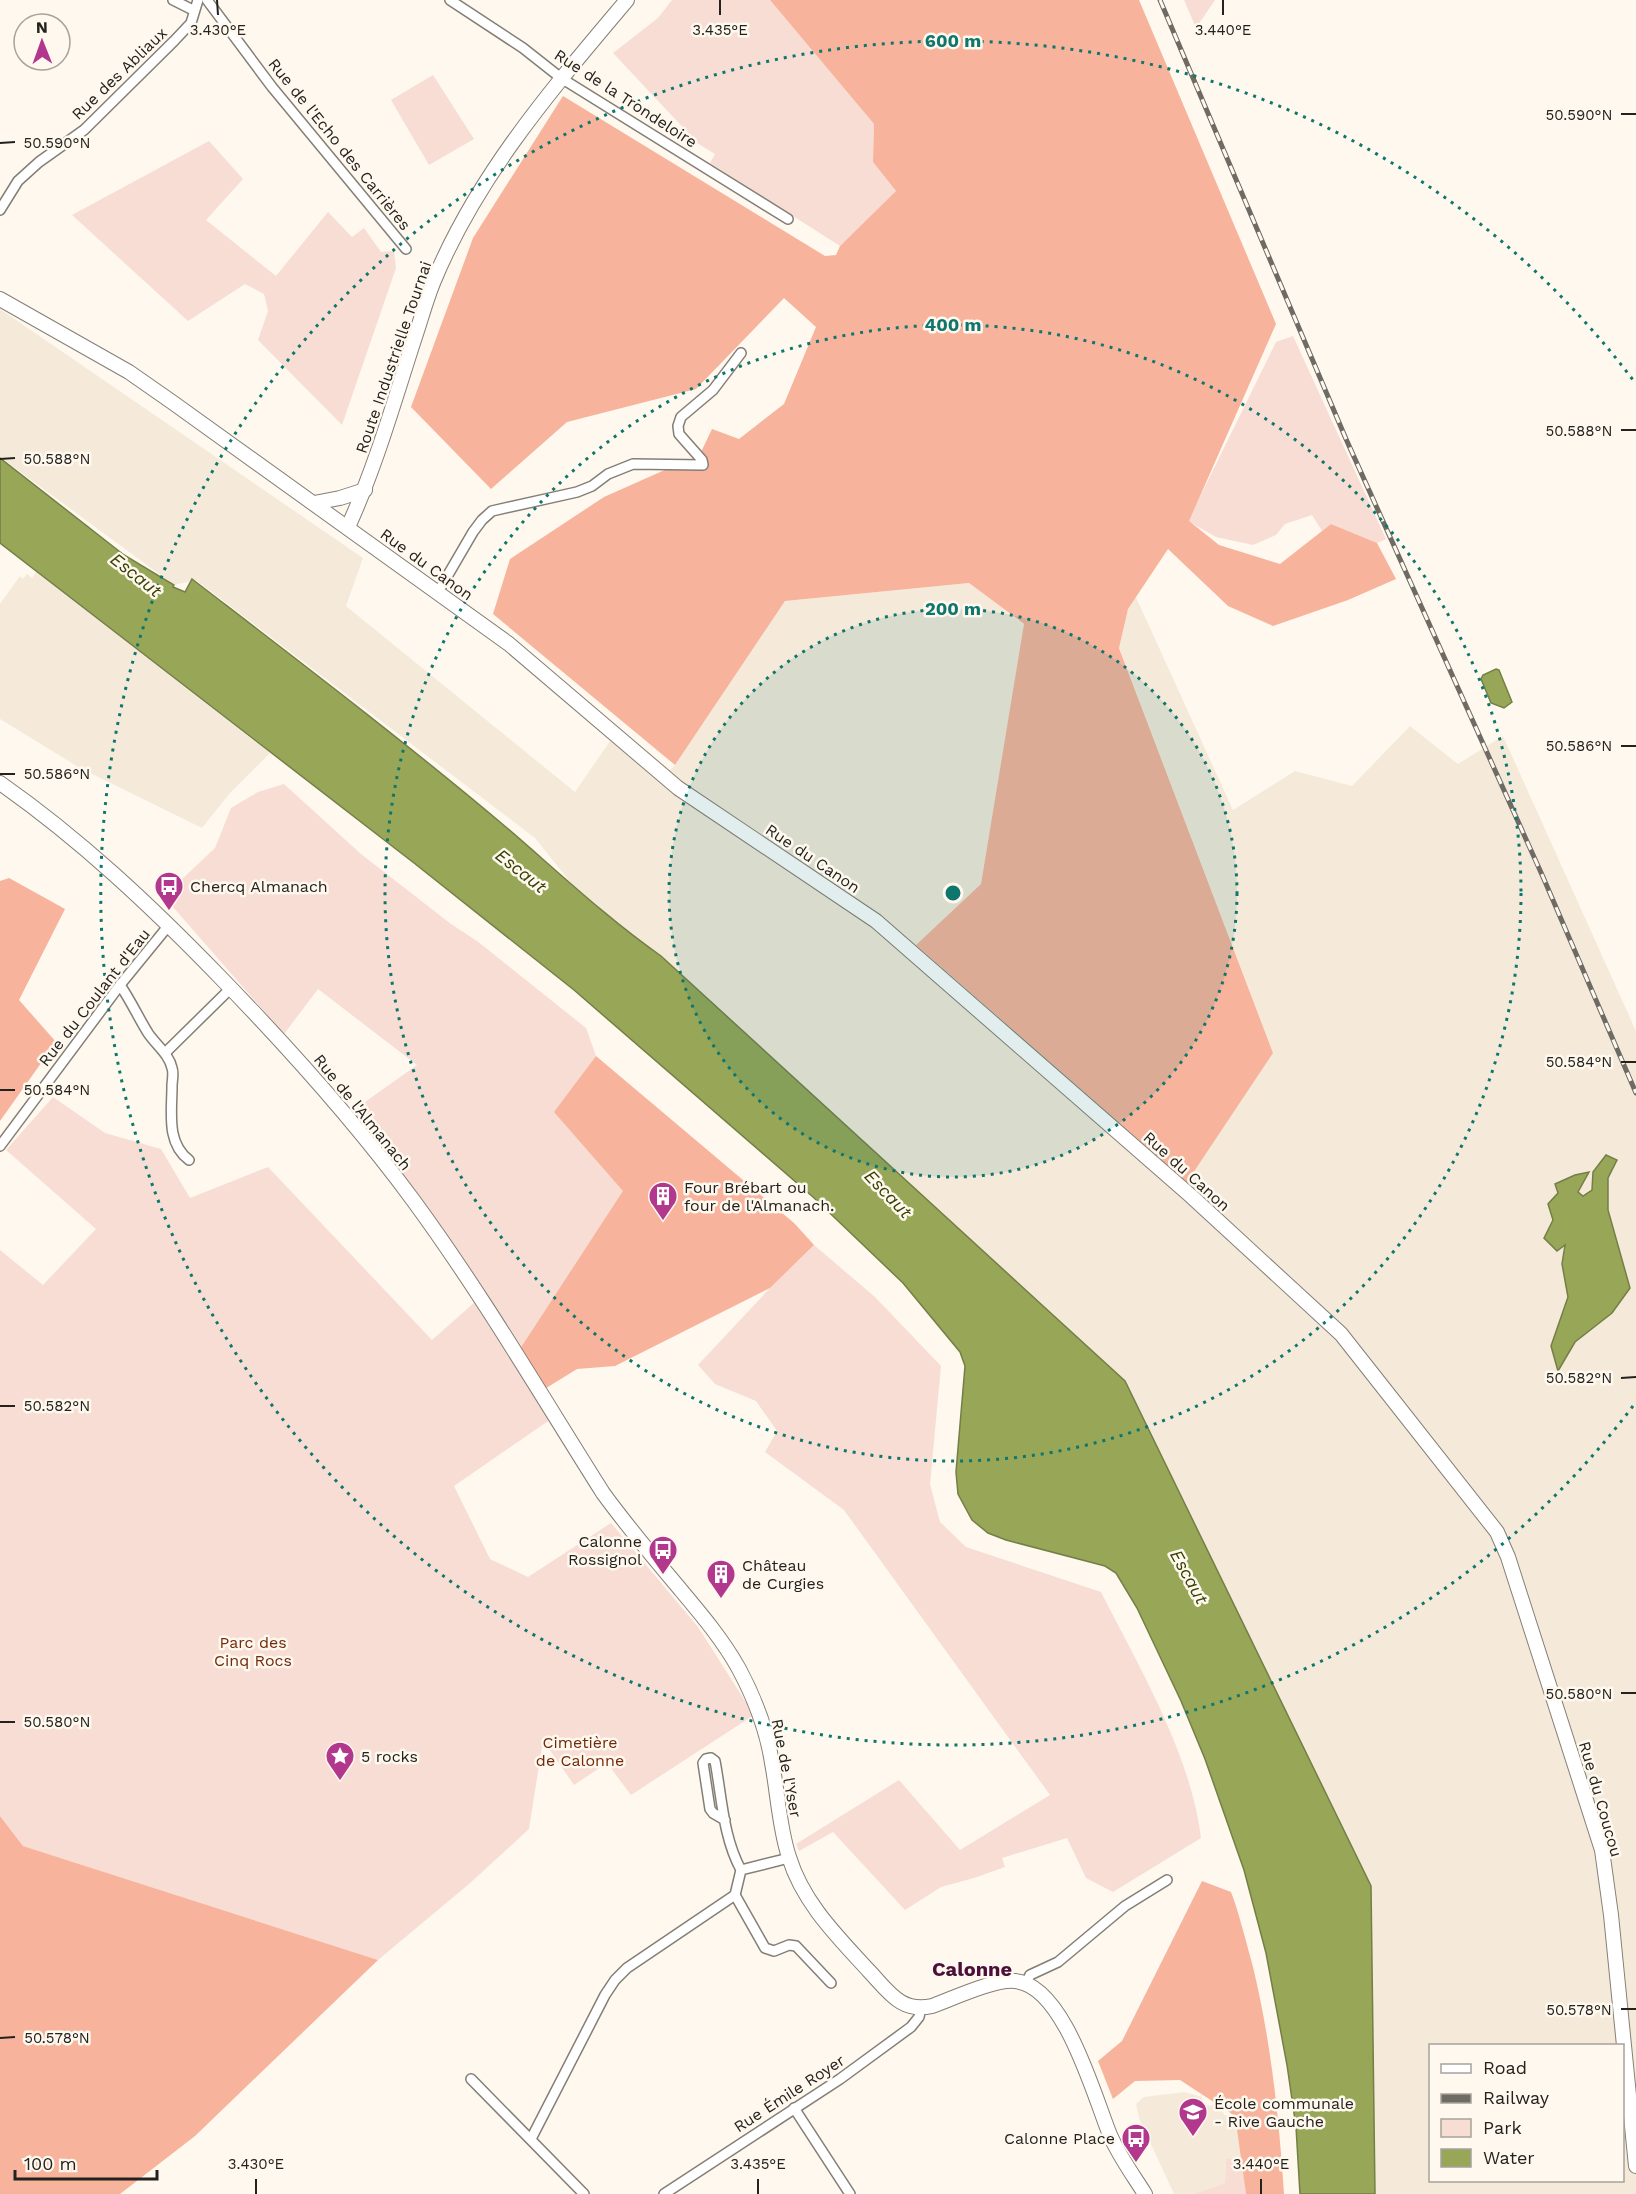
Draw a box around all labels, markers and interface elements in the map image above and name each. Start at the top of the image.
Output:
north arrow [12,12,72,72]
text: N [36,18,48,37]
text: 3.430°E [190,21,246,39]
text: 3.435°E [692,21,748,39]
text: 3.440°E [1195,21,1251,39]
street label: Rue des Abliaux [68,23,171,124]
text: 600 m [925,30,981,51]
street label: Rue de la Trondeloire [551,45,701,152]
street label: Rue de l'Echo des Carrières [264,55,415,234]
text: 50.590°N [1546,106,1612,124]
text: 50.590°N [24,134,90,152]
street label: Route Industrielle Tournai [352,259,435,456]
text: 400 m [925,314,981,335]
text: 50.588°N [1546,422,1612,440]
text: 50.588°N [24,450,90,468]
street label: Rue du Canon [377,524,477,604]
water label: Escaut [107,548,167,602]
text: 200 m [925,598,981,619]
text: 50.586°N [1546,737,1612,755]
text: 50.586°N [24,765,90,783]
street label: Rue du Canon [762,820,864,897]
water label: Escaut [492,844,552,898]
bus stop icon: Chercq Almanach [153,870,185,912]
place label: Chercq Almanach [190,877,328,896]
centre of rings [943,883,963,903]
street label: Rue du Coulant d'Eau [35,925,154,1070]
street label: Rue de l'Almanach [310,1050,415,1174]
text: 50.584°N [1546,1053,1612,1071]
text: 50.584°N [24,1081,90,1099]
street label: Rue du Canon [1139,1128,1234,1215]
water label: Escaut [860,1165,917,1223]
place label: Four Brébart ou four de l'Almanach. [684,1178,834,1215]
building icon: Four Brébart ou four de l'Almanach. [647,1180,679,1222]
text: 50.582°N [1546,1369,1612,1387]
text: 50.582°N [24,1397,90,1415]
place label: Calonne Rossignol [568,1532,642,1569]
bus stop icon: Calonne Rossignol [647,1534,679,1576]
water label: Escaut [1166,1546,1213,1608]
place label: Château de Curgies [742,1556,824,1593]
building icon: Château de Curgies [705,1558,737,1600]
park label: Parc des Cinq Rocs [214,1633,292,1670]
text: 50.580°N [1546,1685,1612,1703]
text: 50.580°N [24,1713,90,1731]
street label: Rue de l'Yser [768,1717,805,1820]
park label: Cimetière de Calonne [536,1733,624,1770]
street label: Rue du Coucou [1575,1739,1626,1859]
place icon: 5 rocks [324,1740,356,1782]
place label: 5 rocks [361,1747,418,1766]
district label: Calonne [932,1957,1012,1981]
text: 50.578°N [1546,2001,1612,2019]
text: 50.578°N [24,2029,90,2047]
legend [1429,2044,1624,2182]
street label: Rue Émile Royer [730,2050,849,2136]
text: Road [1483,2057,1527,2078]
text: Railway [1483,2087,1550,2108]
place label: École communale - Rive Gauche [1214,2094,1354,2131]
school or university icon: École communale - Rive Gauche [1177,2096,1209,2138]
text: Park [1483,2117,1522,2138]
bus stop icon: Calonne Place [1120,2122,1152,2164]
place label: Calonne Place [1004,2129,1115,2148]
scale bar [15,2143,158,2181]
text: Water [1483,2147,1535,2168]
text: 100 m [24,2153,77,2174]
text: 3.430°E [228,2155,284,2173]
text: 3.435°E [730,2155,786,2173]
text: 3.440°E [1233,2155,1289,2173]

